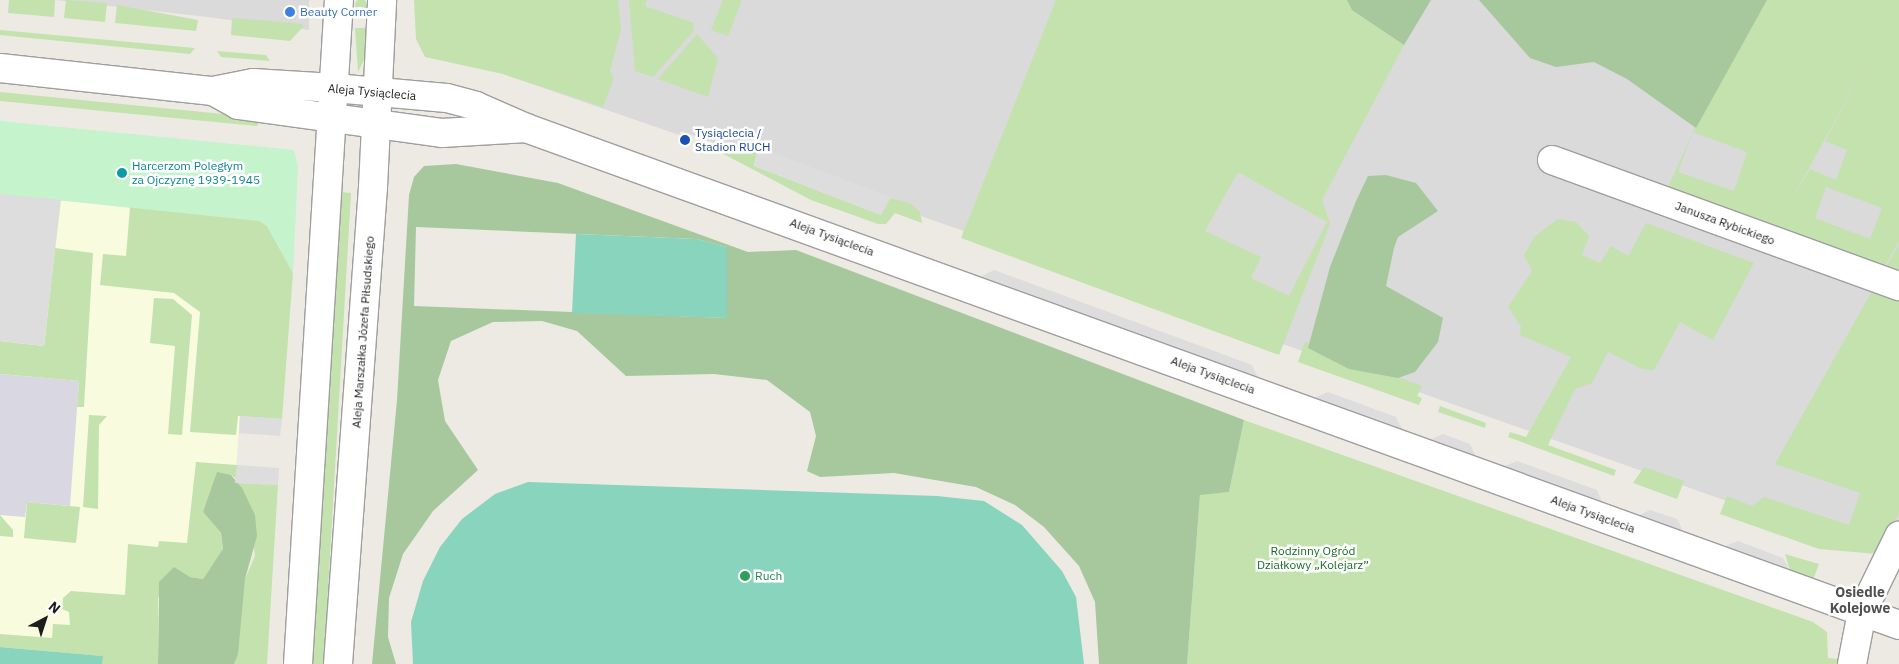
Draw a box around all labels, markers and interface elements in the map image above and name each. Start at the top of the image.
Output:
place label: Beauty Corner [300,5,377,19]
marker: Beauty Corner [284,6,296,18]
street label: Aleja Tysiąclecia [327,81,417,103]
place label: Tysiąclecia / Stadion RUCH [695,126,771,154]
marker: Tysiąclecia / Stadion RUCH [679,134,691,146]
place label: Harcerzom Poległym za Ojczyznę 1939-1945 [132,159,260,187]
marker: Harcerzom Poległym za Ojczyznę 1939-1945 [116,167,128,179]
street label: Janusza Rybickiego [1673,198,1777,248]
street label: Aleja Tysiąclecia [788,215,876,259]
street label: Aleja Marszałka Józefa Piłsudskiego [349,235,377,429]
street label: Aleja Tysiąclecia [1169,353,1257,397]
street label: Aleja Tysiąclecia [1549,492,1637,536]
park label: Rodzinny Ogród Działkowy „Kolejarz” [1257,544,1369,572]
place label: Ruch [755,569,782,583]
marker: Ruch [739,570,751,582]
district label: Osiedle Kolejowe [1830,584,1890,616]
north arrow [20,594,70,644]
text: N [45,597,64,618]

